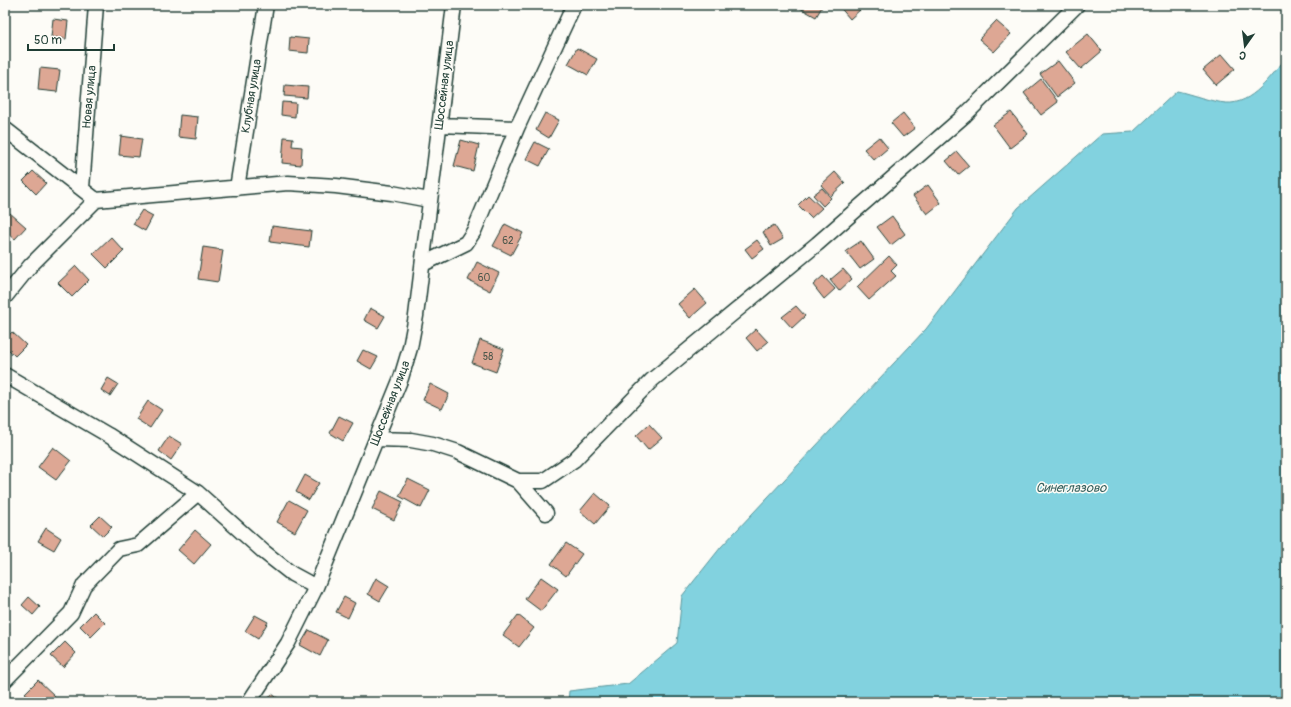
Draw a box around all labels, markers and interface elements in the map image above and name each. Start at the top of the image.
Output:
scale bar [28,26,114,52]
north arrow [1225,26,1265,66]
text: 50 m [34,33,62,48]
street label: Шоссейная улица [432,39,457,131]
text: С [1238,48,1248,62]
street label: Клубная улица [238,57,265,134]
street label: Новая улица [79,64,100,129]
house number: 62 [502,235,514,247]
house number: 60 [478,272,490,284]
house number: 58 [483,351,493,363]
street label: Шоссейная улица [367,358,414,448]
water label: Синеглазово [1036,480,1107,496]

